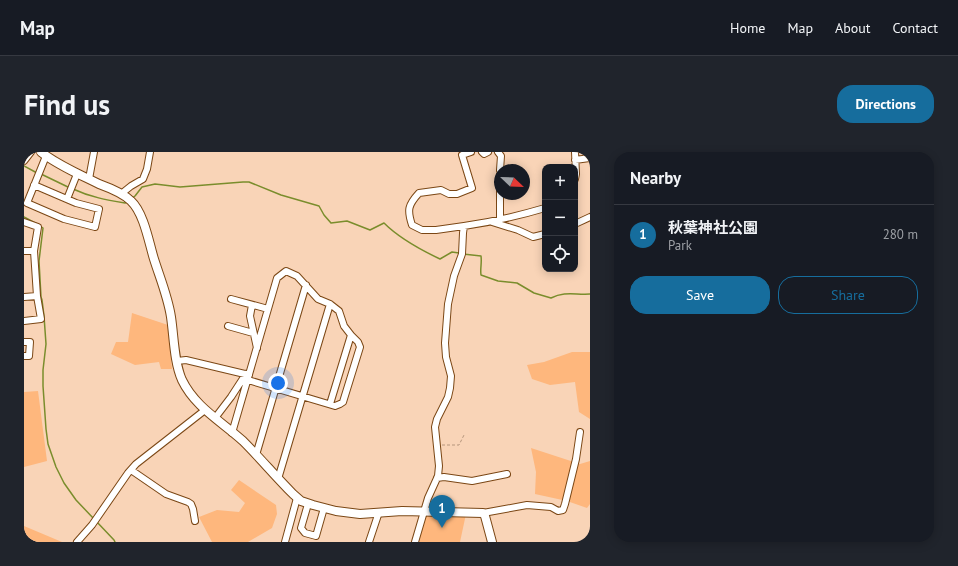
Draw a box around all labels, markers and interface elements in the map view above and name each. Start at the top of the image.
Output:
text: Map [20,16,55,40]
text: Home [730,19,765,37]
text: Map [787,19,813,37]
text: About [835,19,871,37]
text: Contact [893,19,938,37]
button: Directions [837,85,934,123]
text: Find us [24,86,110,123]
north arrow [494,164,530,200]
map controls [542,164,578,272]
button: + [542,164,578,200]
text: Nearby [630,167,681,189]
button: − [542,200,578,236]
text: 秋葉神社公園 [668,218,758,237]
text: 1 [639,226,647,243]
text: 280 m [883,226,918,243]
button: locate [542,236,578,272]
text: Park [668,237,692,254]
button: Save [630,276,770,314]
button: Share [778,276,918,314]
your location [268,373,288,393]
pin: 1 [429,495,455,528]

